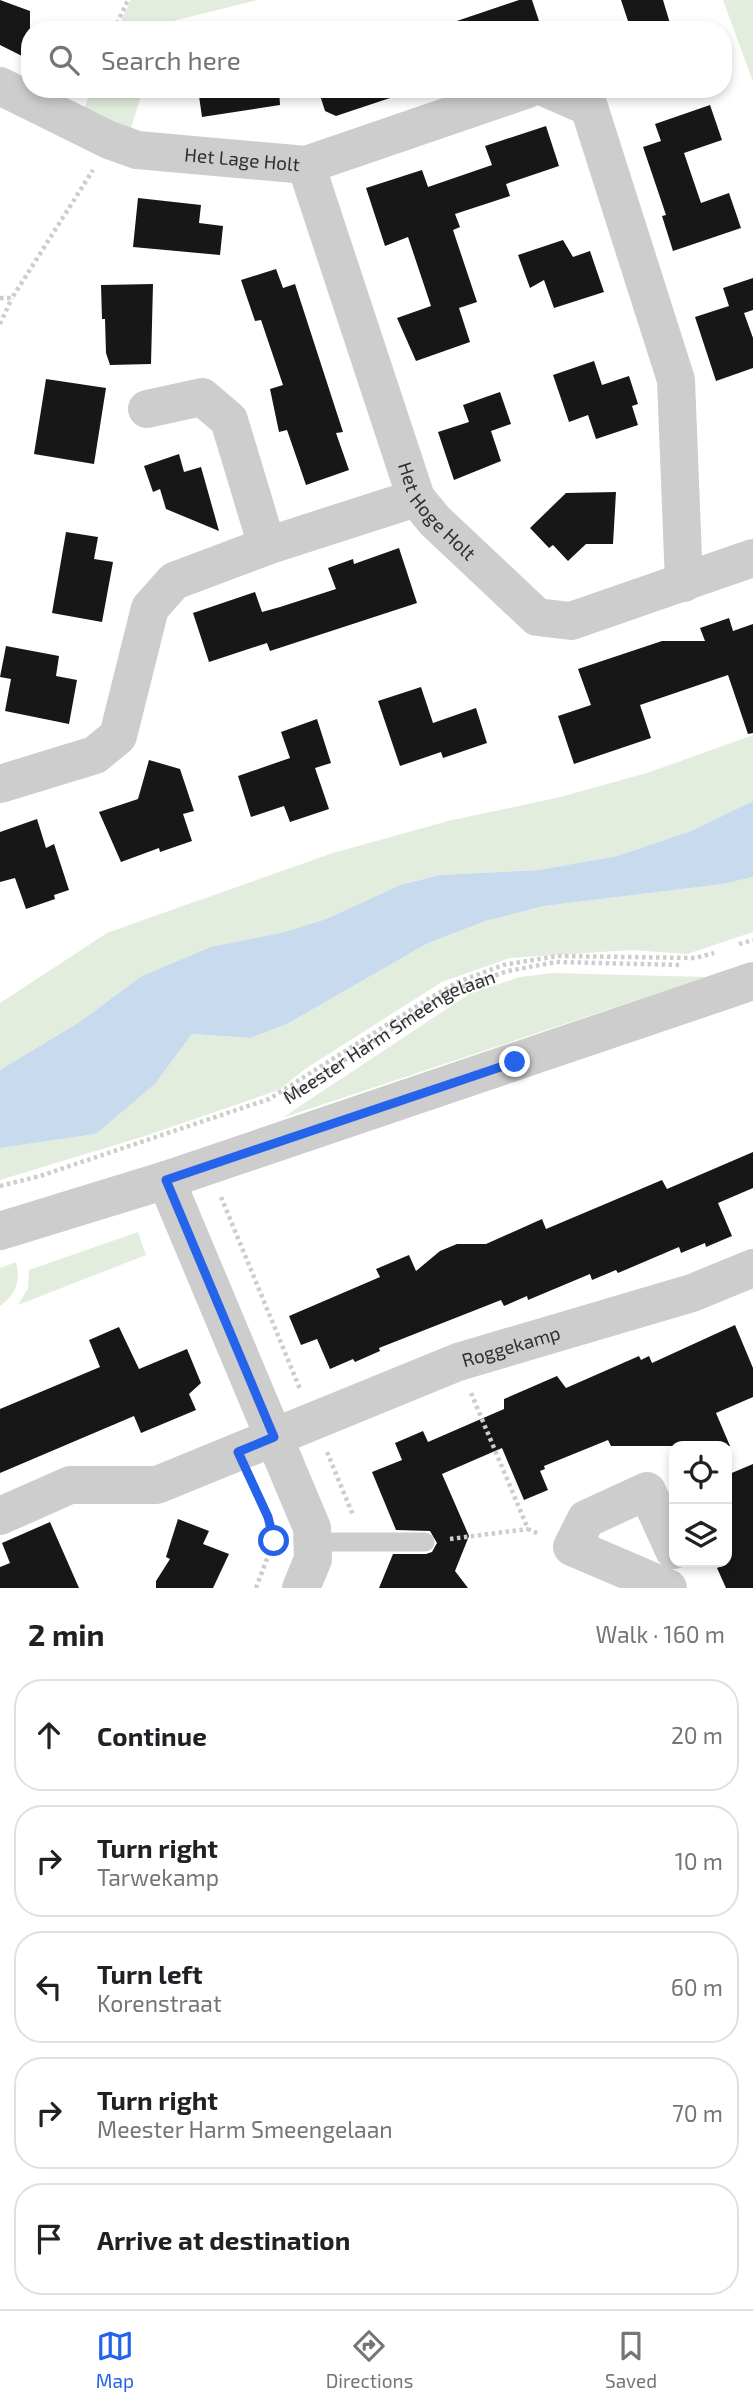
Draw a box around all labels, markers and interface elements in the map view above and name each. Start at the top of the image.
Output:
search box [21,21,732,98]
icon: search [45,41,83,79]
text: Search here [101,44,241,75]
street label: Het Lage Holt [184,142,301,175]
street label: Het Hoge Holt [394,459,481,565]
street label: Meester Harm Smeengelaan [278,964,498,1108]
route end [499,1046,530,1077]
street label: Roggekamp [459,1320,563,1371]
map controls [669,1441,732,1567]
button: locate [669,1441,732,1504]
button: layers [669,1504,732,1567]
route start [258,1525,289,1556]
text: 2 min [28,1616,105,1652]
text: Walk · 160 m [595,1620,725,1648]
icon: ahead [30,1716,68,1754]
text: Continue [97,1720,207,1751]
text: 20 m [671,1721,723,1749]
text: Turn right [97,1832,218,1863]
icon: right [30,1842,68,1880]
text: 10 m [675,1847,723,1875]
text: Tarwekamp [97,1863,219,1891]
text: Turn left [97,1958,203,1989]
icon: left [30,1968,68,2006]
text: 60 m [671,1973,723,2001]
text: Korenstraat [97,1989,222,2017]
text: Turn right [97,2084,218,2115]
icon: right [30,2094,68,2132]
text: 70 m [672,2099,723,2127]
text: Meester Harm Smeengelaan [97,2115,393,2143]
icon: arrive [30,2220,68,2258]
text: Arrive at destination [97,2224,350,2255]
tab: Map [96,2327,134,2392]
tab: Directions [326,2327,413,2392]
tab: Saved [605,2327,657,2392]

